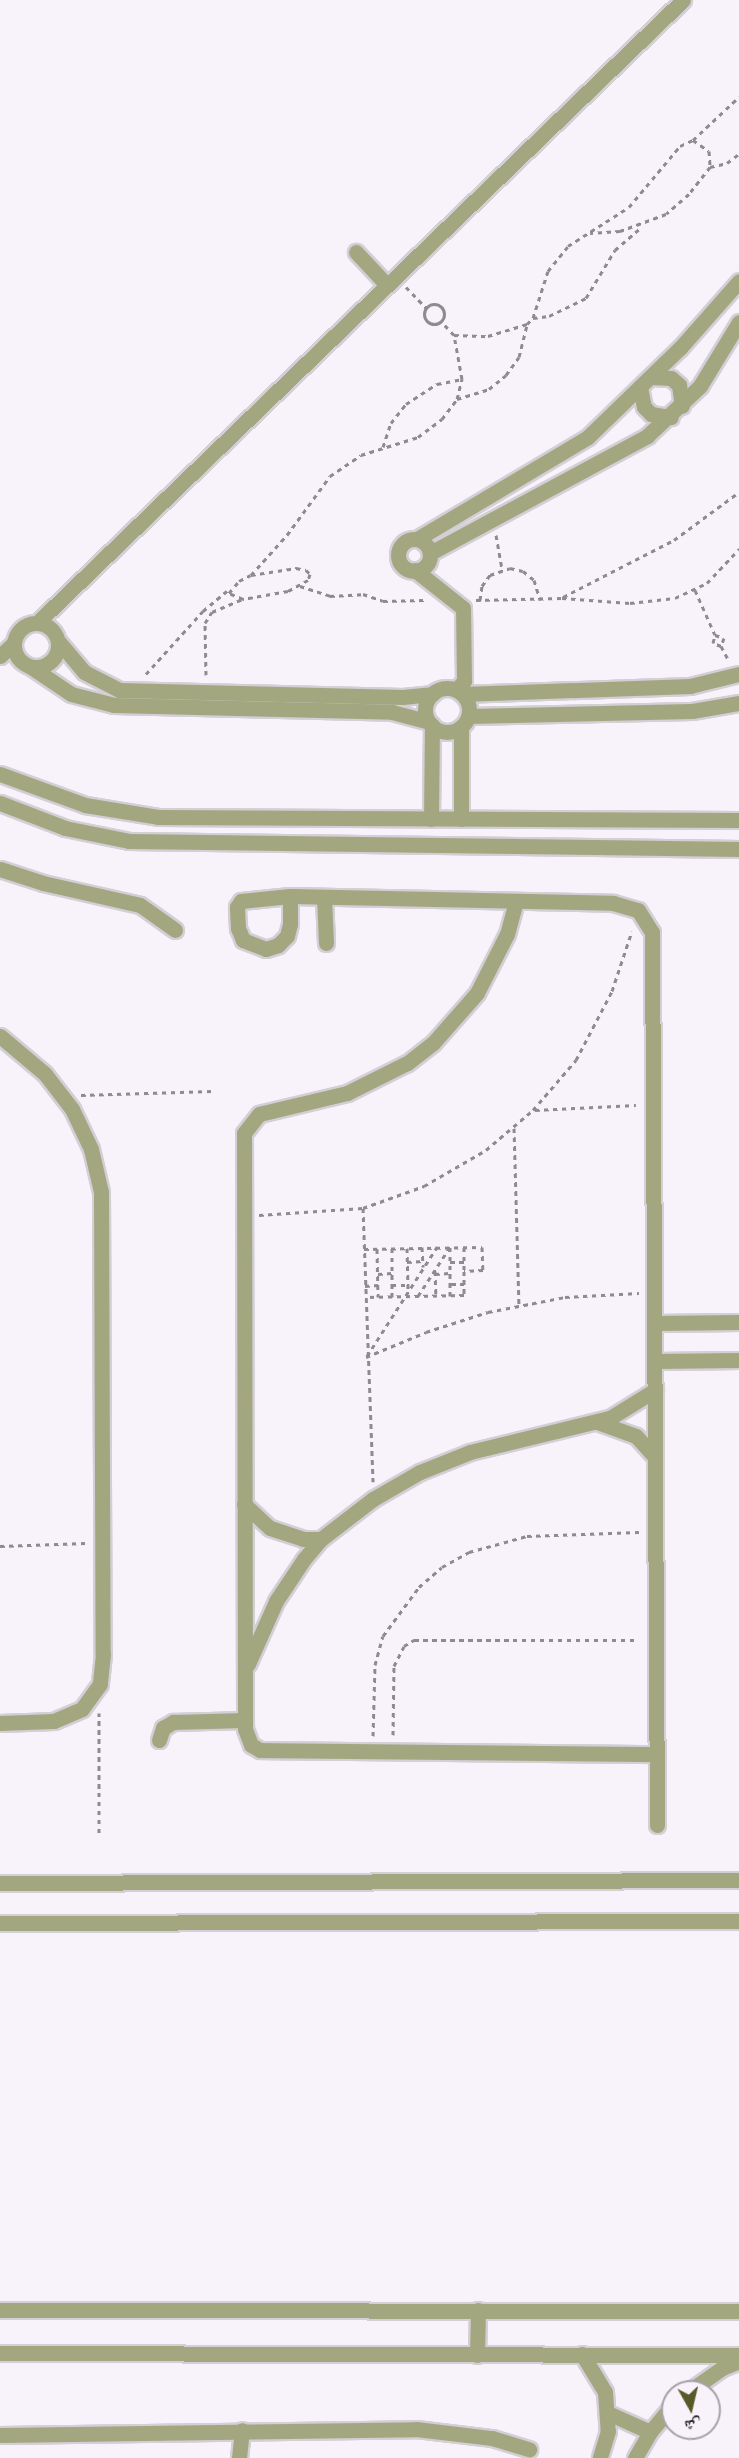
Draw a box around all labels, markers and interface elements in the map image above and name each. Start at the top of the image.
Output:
north arrow [661,2380,721,2440]
text: ش [684,2416,703,2437]

